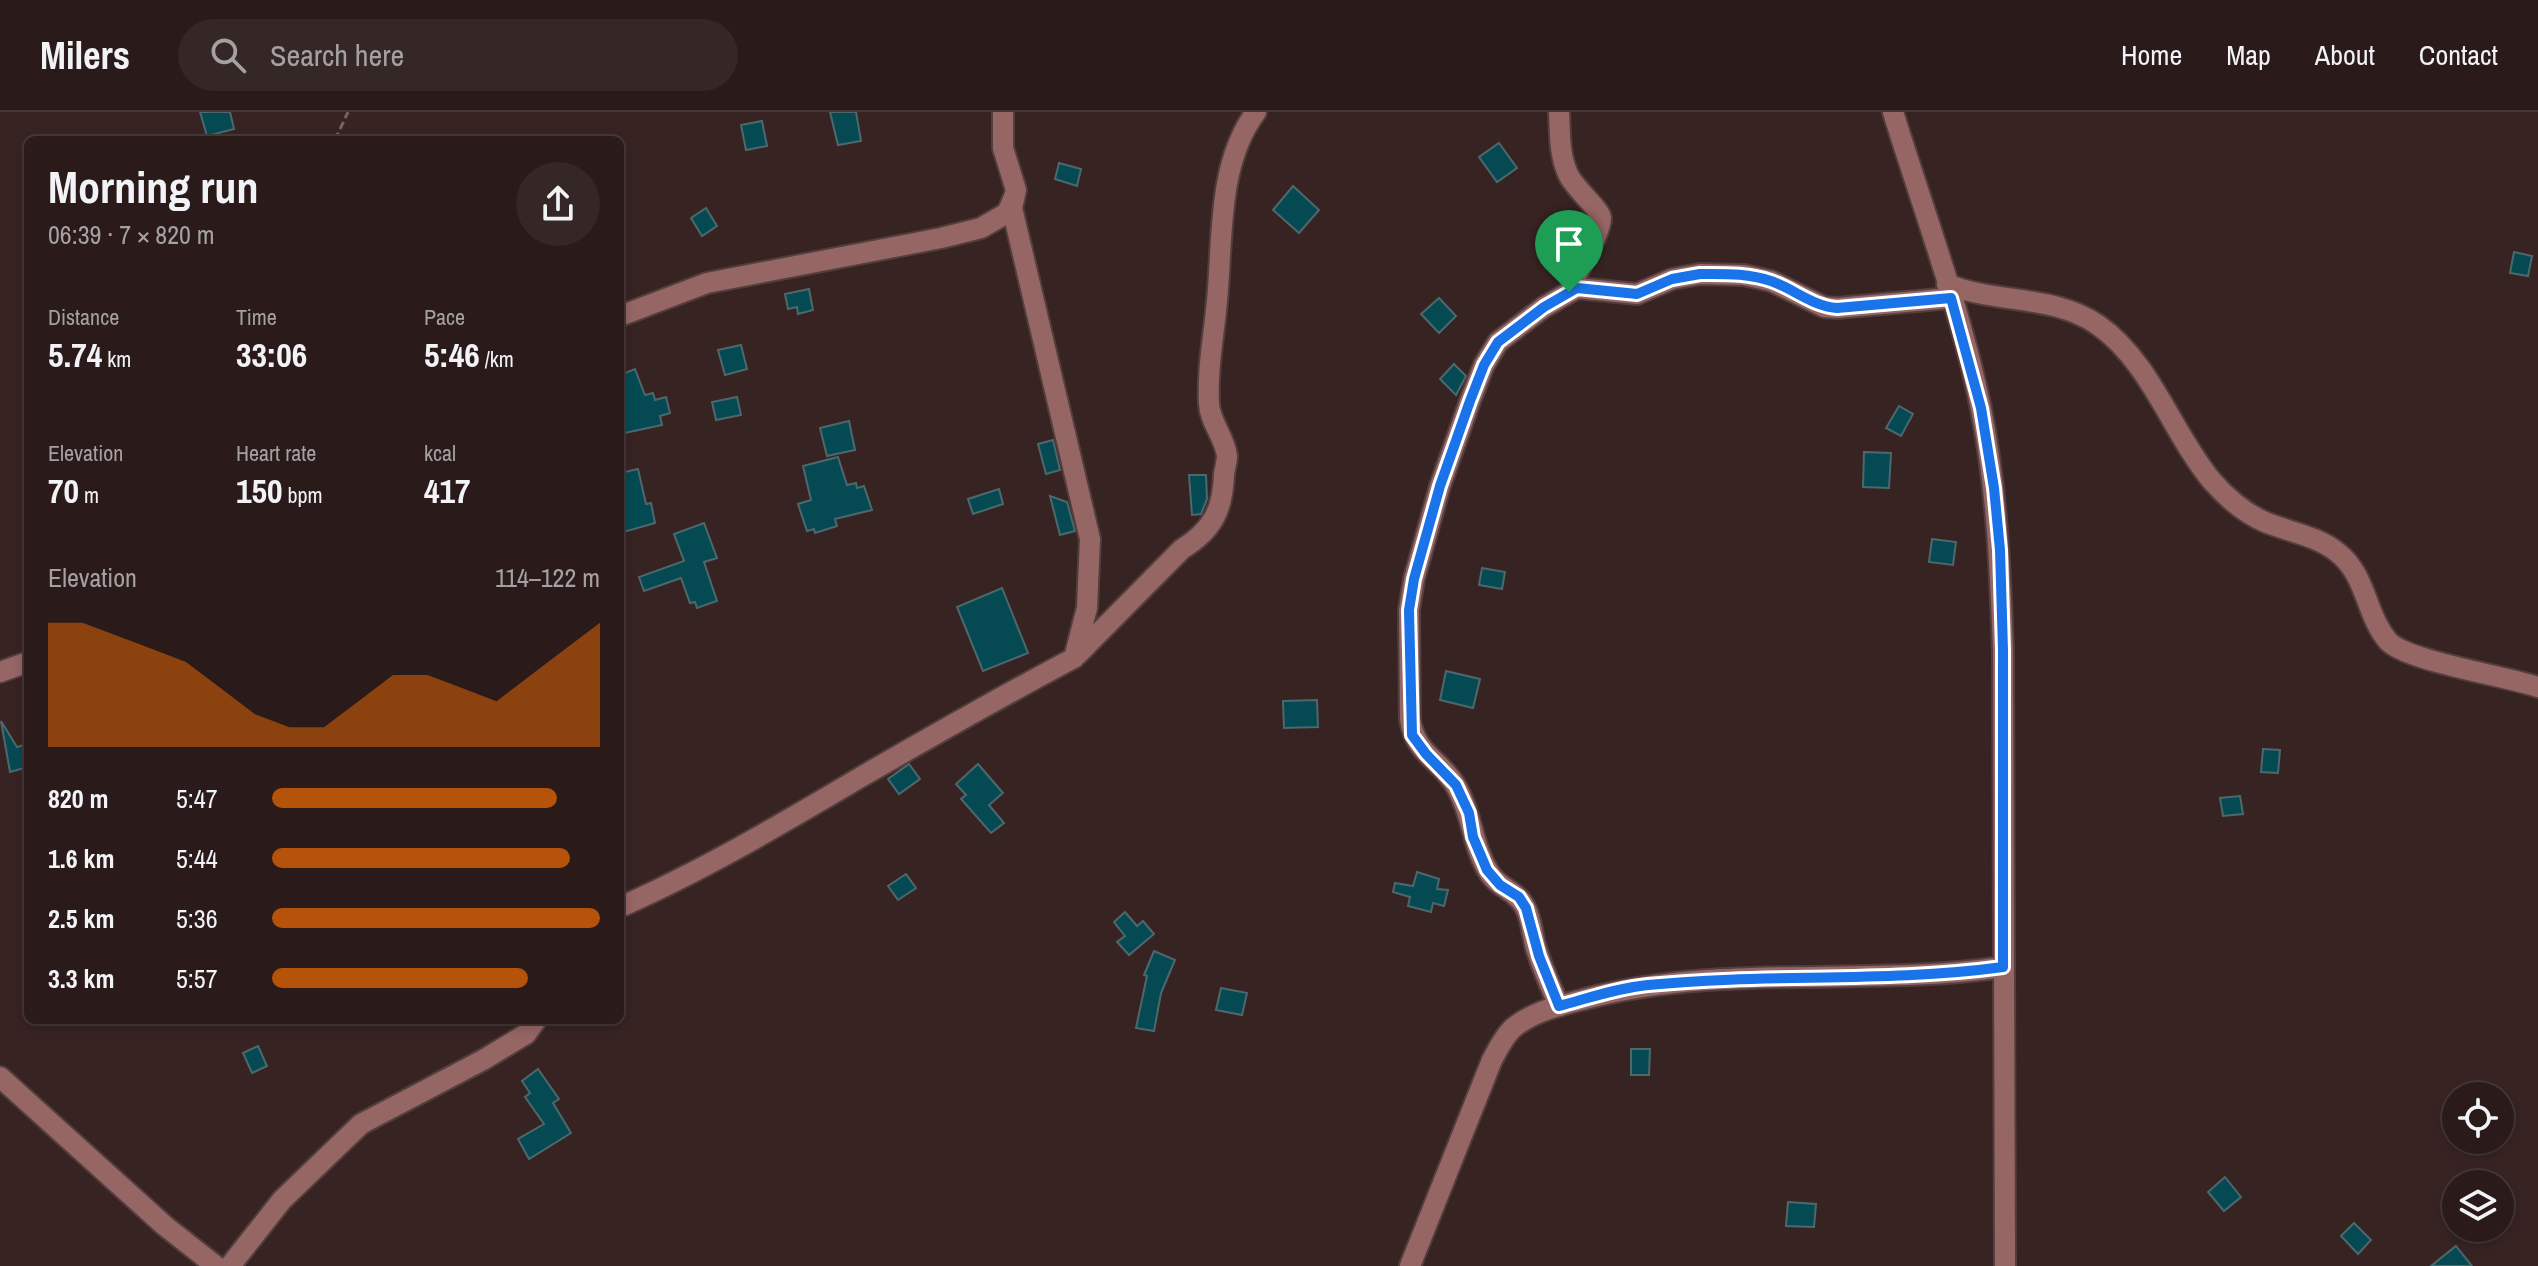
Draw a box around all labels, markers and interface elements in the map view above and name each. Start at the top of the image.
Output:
search box [178,19,738,91]
text: Milers [40,30,130,81]
icon: search [206,33,250,77]
text: Search here [270,35,404,75]
text: Home [2121,36,2182,74]
text: Map [2226,36,2271,74]
text: About [2315,36,2375,74]
text: Contact [2419,36,2498,74]
text: Morning run [48,157,258,217]
button: share [516,162,600,246]
pin [1535,210,1603,292]
text: 06:39 · 7 × 820 m [48,217,215,252]
icon: arrive [1547,222,1591,266]
text: Distance [48,302,119,332]
text: Time [236,302,277,332]
text: Pace [424,302,465,332]
text: 5.74 [48,332,102,378]
text: 33:06 [236,332,307,378]
text: 5:46 [424,332,480,378]
text: km [102,344,131,374]
text: /km [480,344,514,374]
text: Elevation [48,438,123,468]
text: Heart rate [236,438,316,468]
text: kcal [424,438,456,468]
text: 70 [48,468,79,514]
text: 150 [236,468,283,514]
text: 417 [424,468,471,514]
text: m [79,480,99,510]
text: bpm [283,480,323,510]
text: Elevation [48,560,137,595]
text: 114–122 m [495,560,600,595]
text: 820 m [48,781,108,816]
text: 5:47 [176,781,218,816]
text: 1.6 km [48,841,114,876]
text: 5:44 [176,841,218,876]
text: 2.5 km [48,901,114,936]
text: 5:36 [176,901,218,936]
text: 3.3 km [48,961,114,996]
text: 5:57 [176,961,218,996]
map controls [2442,1082,2514,1242]
button: locate [2442,1082,2514,1154]
button: layers [2442,1170,2514,1242]

